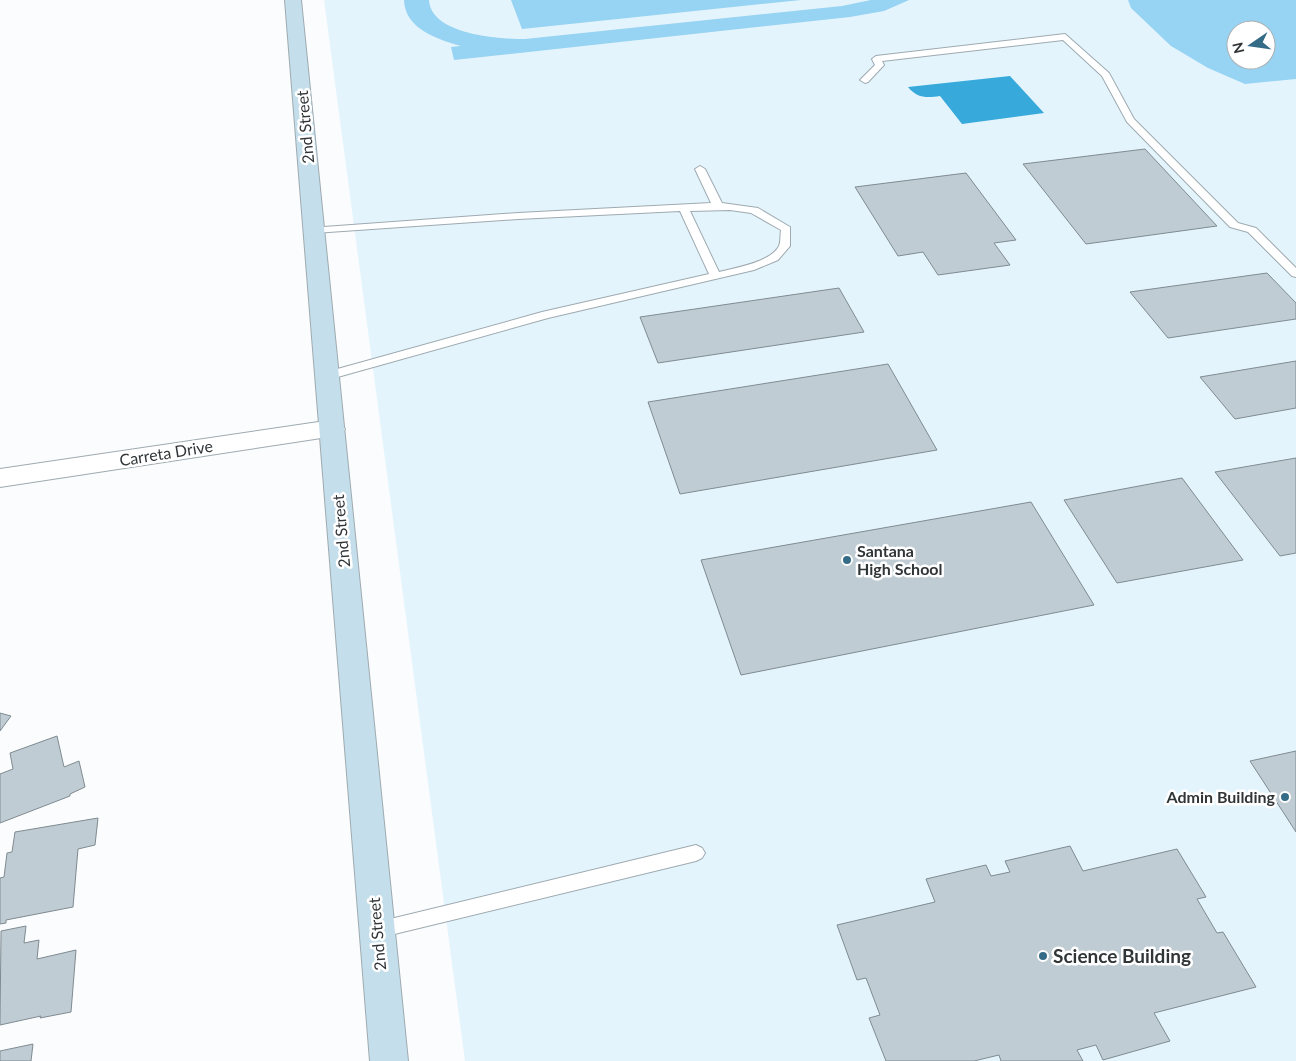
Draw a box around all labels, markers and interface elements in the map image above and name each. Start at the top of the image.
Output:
north arrow [1226,20,1276,70]
text: N [1228,41,1247,55]
street label: 2nd Street [292,89,317,164]
street label: Carreta Drive [118,436,214,469]
street label: 2nd Street [328,493,353,568]
place label: Santana High School [857,541,943,578]
marker: Santana High School [841,554,853,566]
place label: Admin Building [1166,787,1276,806]
marker: Admin Building [1279,791,1291,803]
street label: 2nd Street [364,896,389,971]
place label: Science Building [1053,944,1191,967]
marker: Science Building [1037,950,1049,962]

